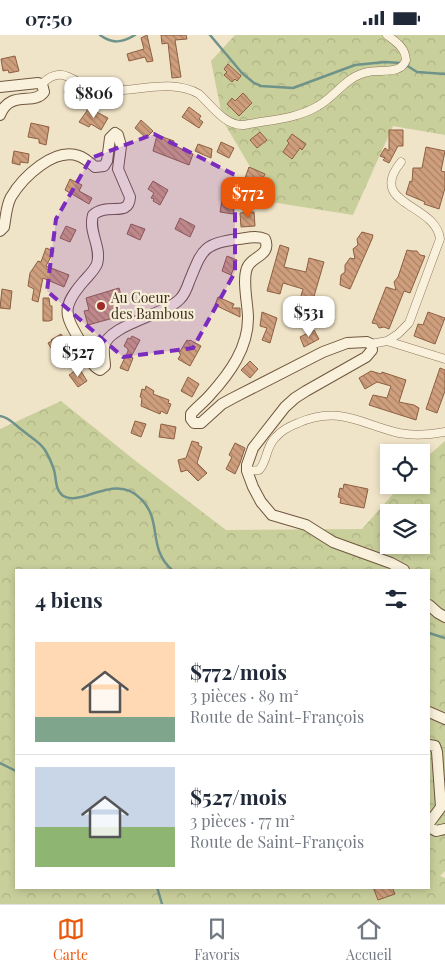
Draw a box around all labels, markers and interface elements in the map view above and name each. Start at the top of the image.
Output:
text: 07:50 [25,5,72,31]
pin: $806 [64,77,124,119]
text: $806 [75,82,113,103]
pin: $772 [218,177,278,219]
text: $772 [232,182,264,203]
place label: Au Coeur des Bambous [110,288,194,323]
pin: $531 [279,295,339,338]
marker: Au Coeur des Bambous [95,300,107,312]
text: $531 [294,301,324,322]
pin: $527 [48,335,108,378]
text: $527 [62,341,94,362]
map controls [380,444,430,554]
button: locate [380,444,430,494]
button: layers [380,504,430,554]
text: 4 biens [35,585,103,613]
icon: filters [382,585,410,613]
text: $772/mois [190,657,287,685]
icon: home [75,662,135,722]
text: 3 pièces · 89 m² [190,685,299,706]
text: Route de Saint-François [190,706,364,727]
text: $527/mois [190,782,287,810]
icon: home [75,787,135,847]
text: 3 pièces · 77 m² [190,810,295,831]
text: Route de Saint-François [190,831,364,852]
tab: Carte [53,915,88,964]
tab: Favoris [194,915,240,964]
tab: Accueil [346,915,392,964]

